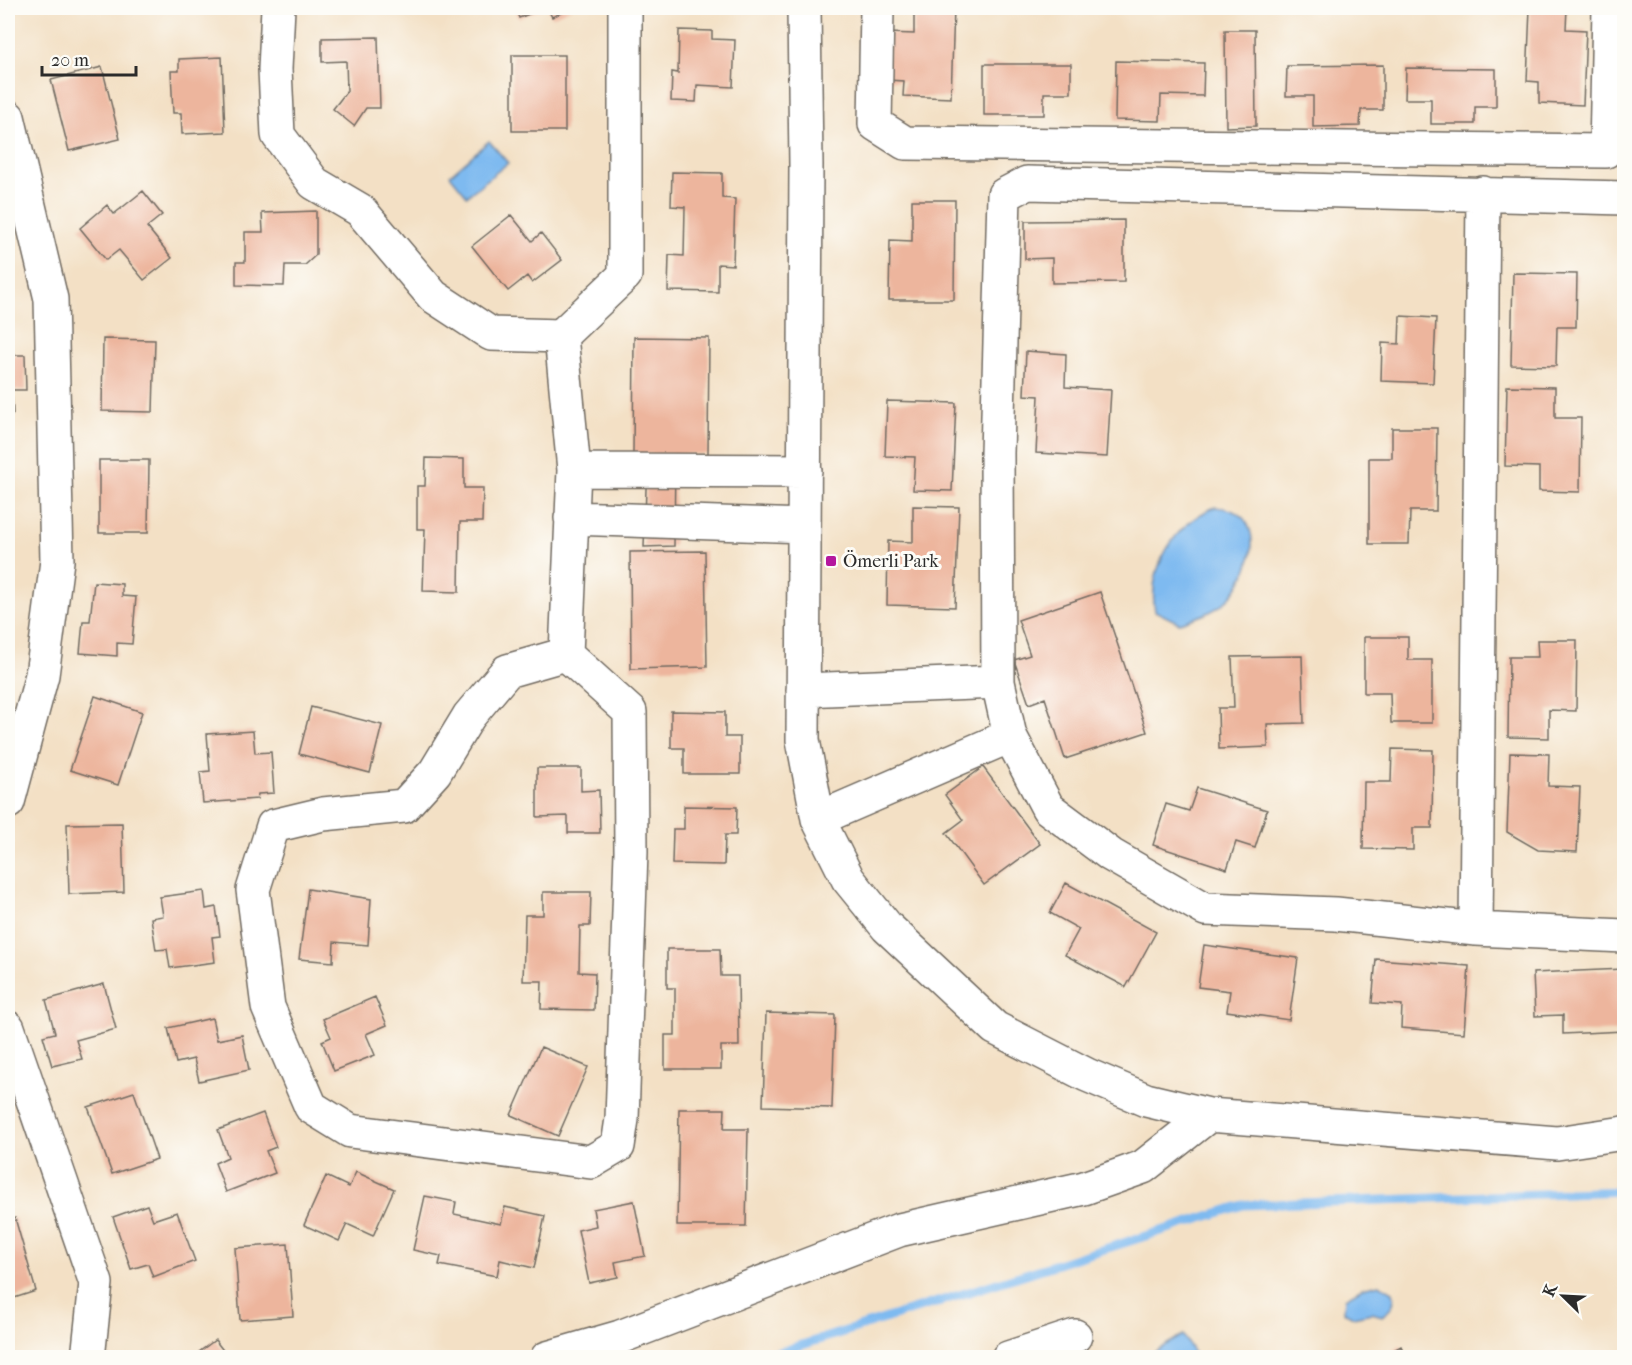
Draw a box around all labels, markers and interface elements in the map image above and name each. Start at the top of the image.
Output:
scale bar [42,39,136,77]
text: 20 m [51,50,89,71]
place label: Ömerli Park [843,550,939,572]
marker: Ömerli Park [824,554,838,568]
north arrow [1533,1266,1593,1326]
text: K [1539,1280,1561,1299]

